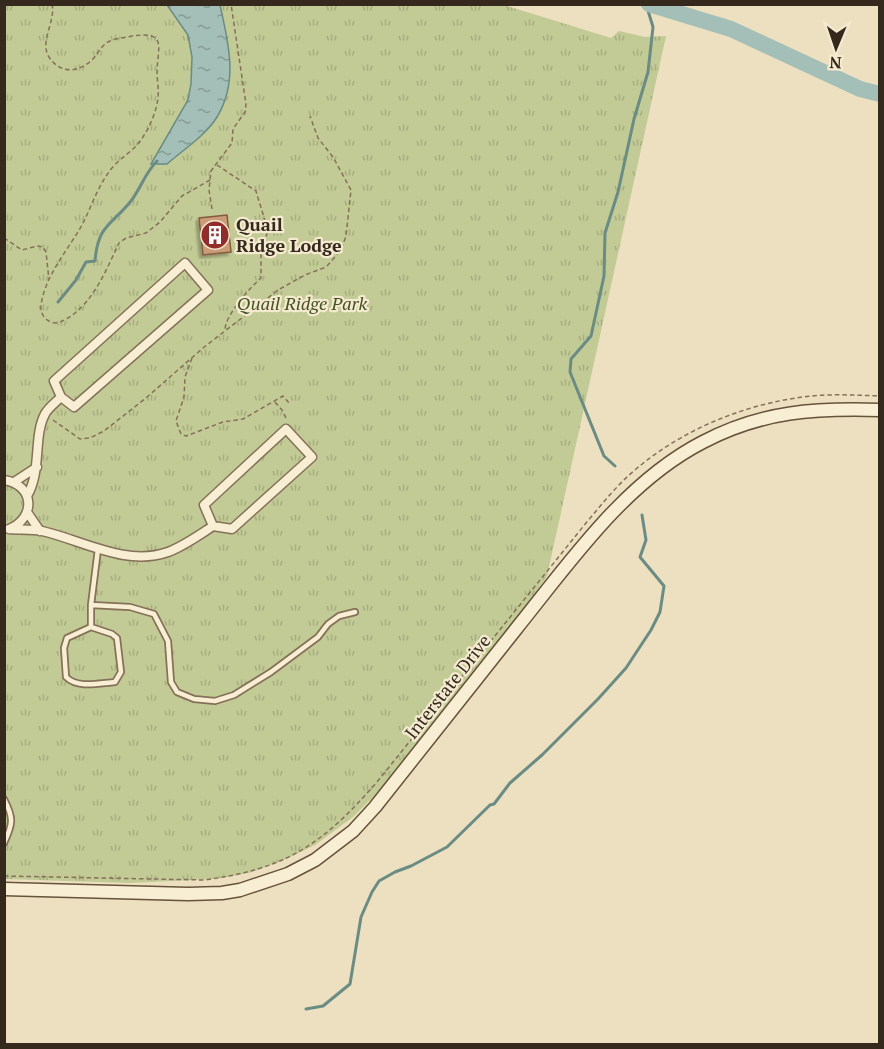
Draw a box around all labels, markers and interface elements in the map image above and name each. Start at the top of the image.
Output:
north arrow [806,18,866,78]
text: N [829,52,842,74]
place label: Quail Ridge Lodge [236,212,342,257]
building icon: Quail Ridge Lodge [199,219,231,251]
park label: Quail Ridge Park [237,291,367,315]
street label: Interstate Drive [399,629,496,744]

